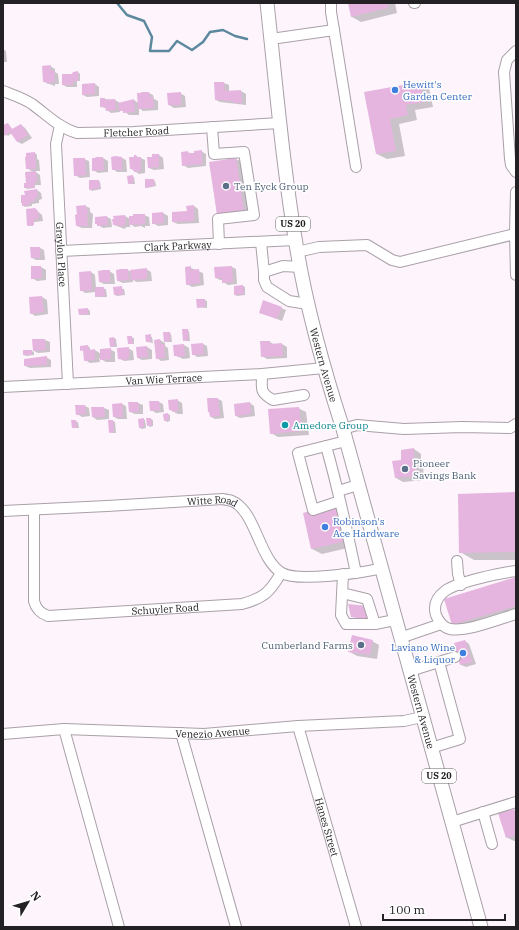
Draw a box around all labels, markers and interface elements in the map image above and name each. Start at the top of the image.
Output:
place label: Hewitt's Garden Center [403,78,472,103]
marker: Hewitt's Garden Center [390,85,400,95]
street label: Fletcher Road [103,124,169,140]
place label: Ten Eyck Group [234,180,309,193]
marker: Ten Eyck Group [221,181,231,191]
road number: US 20 [276,217,310,231]
street label: Graylon Place [53,222,69,287]
street label: Clark Parkway [144,238,213,254]
street label: Western Avenue [307,327,340,404]
street label: Van Wie Terrace [125,371,203,388]
place label: Amedore Group [293,419,368,432]
marker: Amedore Group [280,420,290,430]
place label: Pioneer Savings Bank [413,457,476,482]
marker: Pioneer Savings Bank [400,464,410,474]
street label: Witte Road [187,493,240,510]
place label: Robinson's Ace Hardware [333,515,399,540]
marker: Robinson's Ace Hardware [320,522,330,532]
street label: Schuyler Road [131,601,200,618]
place label: Cumberland Farms [262,639,353,652]
marker: Cumberland Farms [356,640,366,650]
place label: Laviano Wine & Liquor [391,641,456,666]
marker: Laviano Wine & Liquor [458,648,468,658]
street label: Western Avenue [404,673,437,750]
street label: Venezio Avenue [175,724,250,741]
road number: US 20 [422,769,456,783]
street label: Hanes Street [312,796,341,858]
north arrow [8,882,48,922]
text: N [28,888,44,904]
scale bar [383,896,505,922]
text: 100 m [389,902,425,917]

